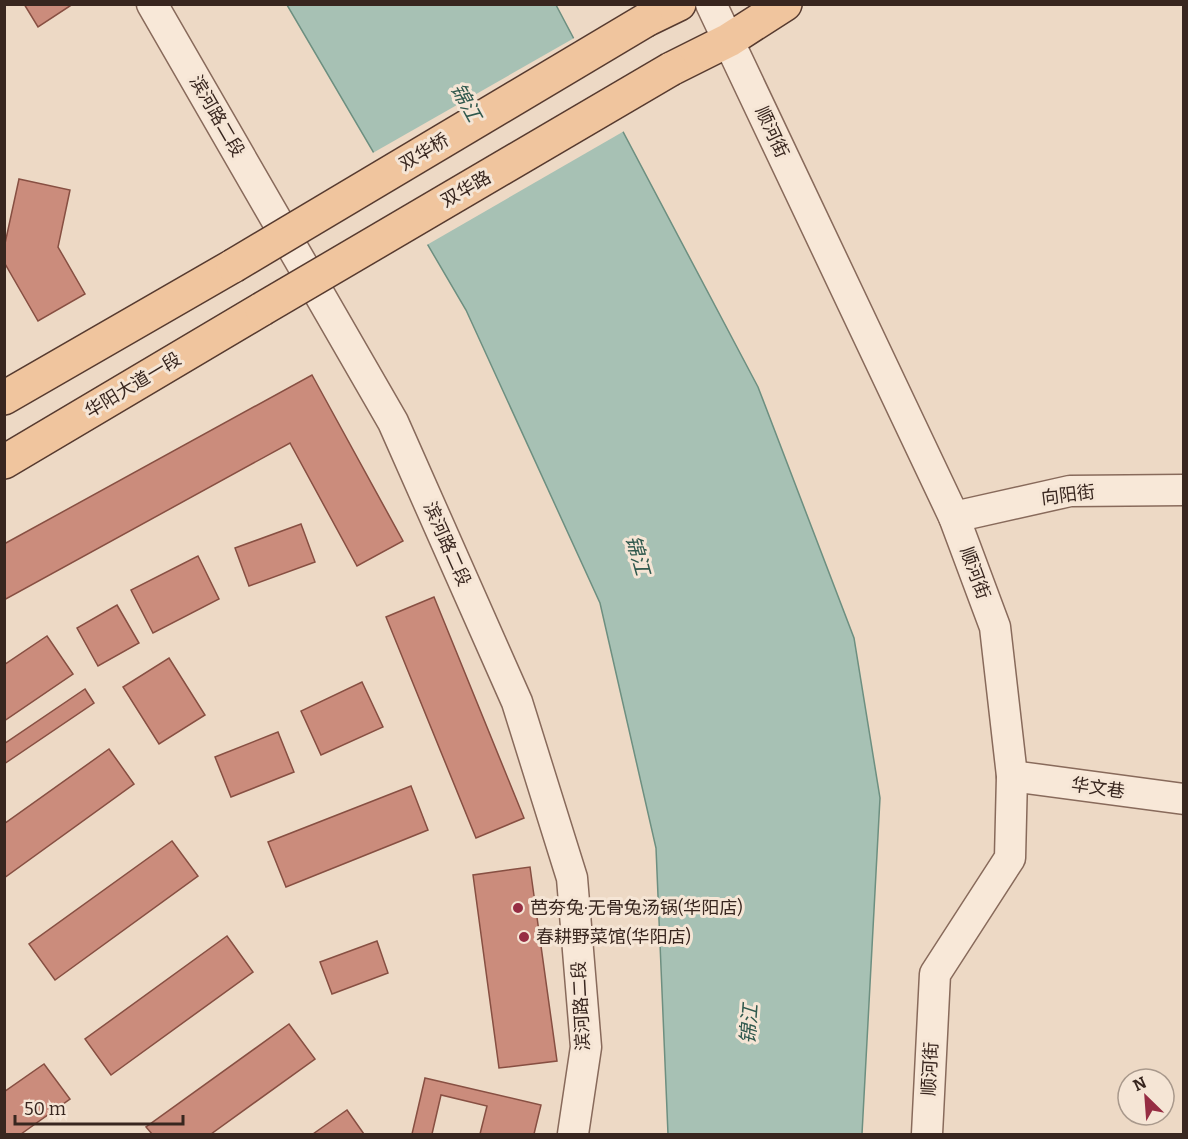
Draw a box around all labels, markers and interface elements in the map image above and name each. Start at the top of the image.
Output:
street label: 滨河路二段 [185,72,249,160]
water label: 锦江 [446,79,487,127]
street label: 顺河街 [751,103,793,161]
street label: 双华桥 [395,129,453,175]
street label: 双华路 [437,166,495,212]
street label: 华阳大道一段 [81,348,185,422]
street label: 向阳街 [1040,481,1096,509]
street label: 滨河路二段 [419,498,475,590]
water label: 锦江 [621,532,656,579]
street label: 顺河街 [955,544,995,602]
street label: 华文巷 [1070,773,1126,803]
place label: 芭夯兔·无骨兔汤锅(华阳店) [530,897,743,919]
marker: 芭夯兔·无骨兔汤锅(华阳店) [511,901,525,915]
place label: 春耕野菜馆(华阳店) [536,926,691,948]
marker: 春耕野菜馆(华阳店) [517,930,531,944]
street label: 滨河路二段 [568,960,594,1052]
water label: 锦江 [736,1001,763,1045]
street label: 顺河街 [918,1041,942,1097]
north arrow [1116,1067,1176,1127]
text: N [1130,1073,1149,1095]
scale bar [15,1088,183,1126]
text: 50 m [24,1098,66,1120]

